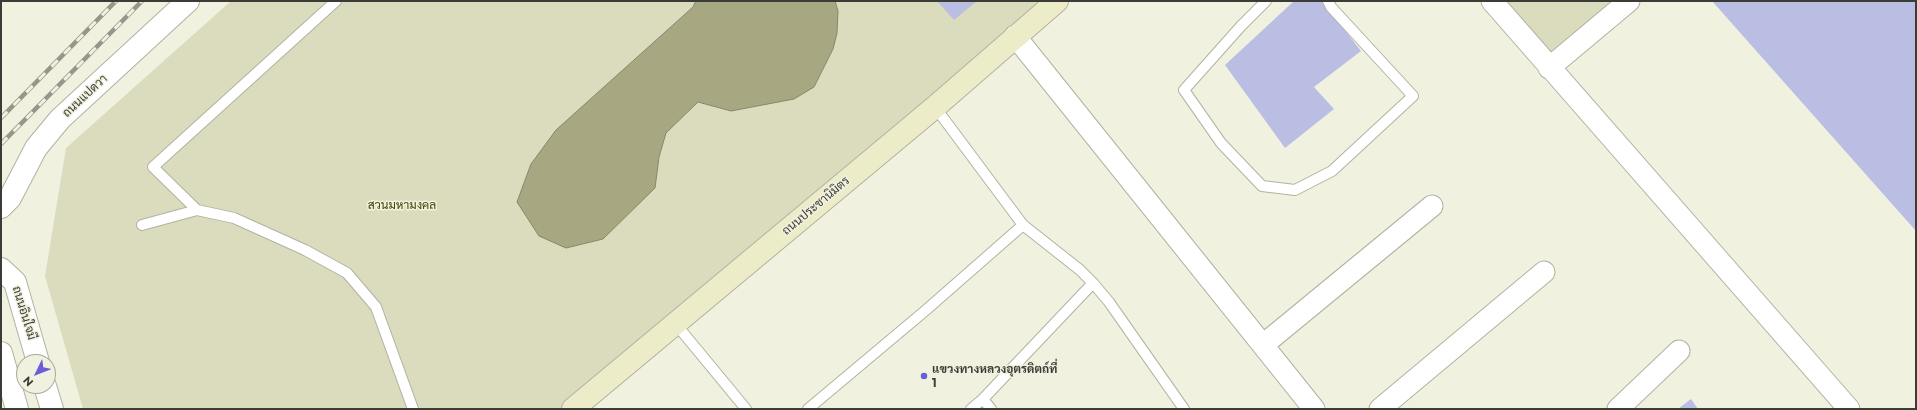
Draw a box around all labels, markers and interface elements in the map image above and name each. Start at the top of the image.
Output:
street label: ถนนแปดวา [60,72,110,120]
street label: ถนนประชานิมิตร [779,174,853,238]
park label: สวนมหามงคล [368,198,436,212]
street label: ถนนอินใจมี [9,284,39,342]
north arrow [16,354,56,394]
place label: แขวงทางหลวงอุตรดิตถ์ที่ 1 [932,362,1057,390]
marker: แขวงทางหลวงอุตรดิตถ์ที่ 1 [919,371,929,381]
text: N [20,373,36,390]

